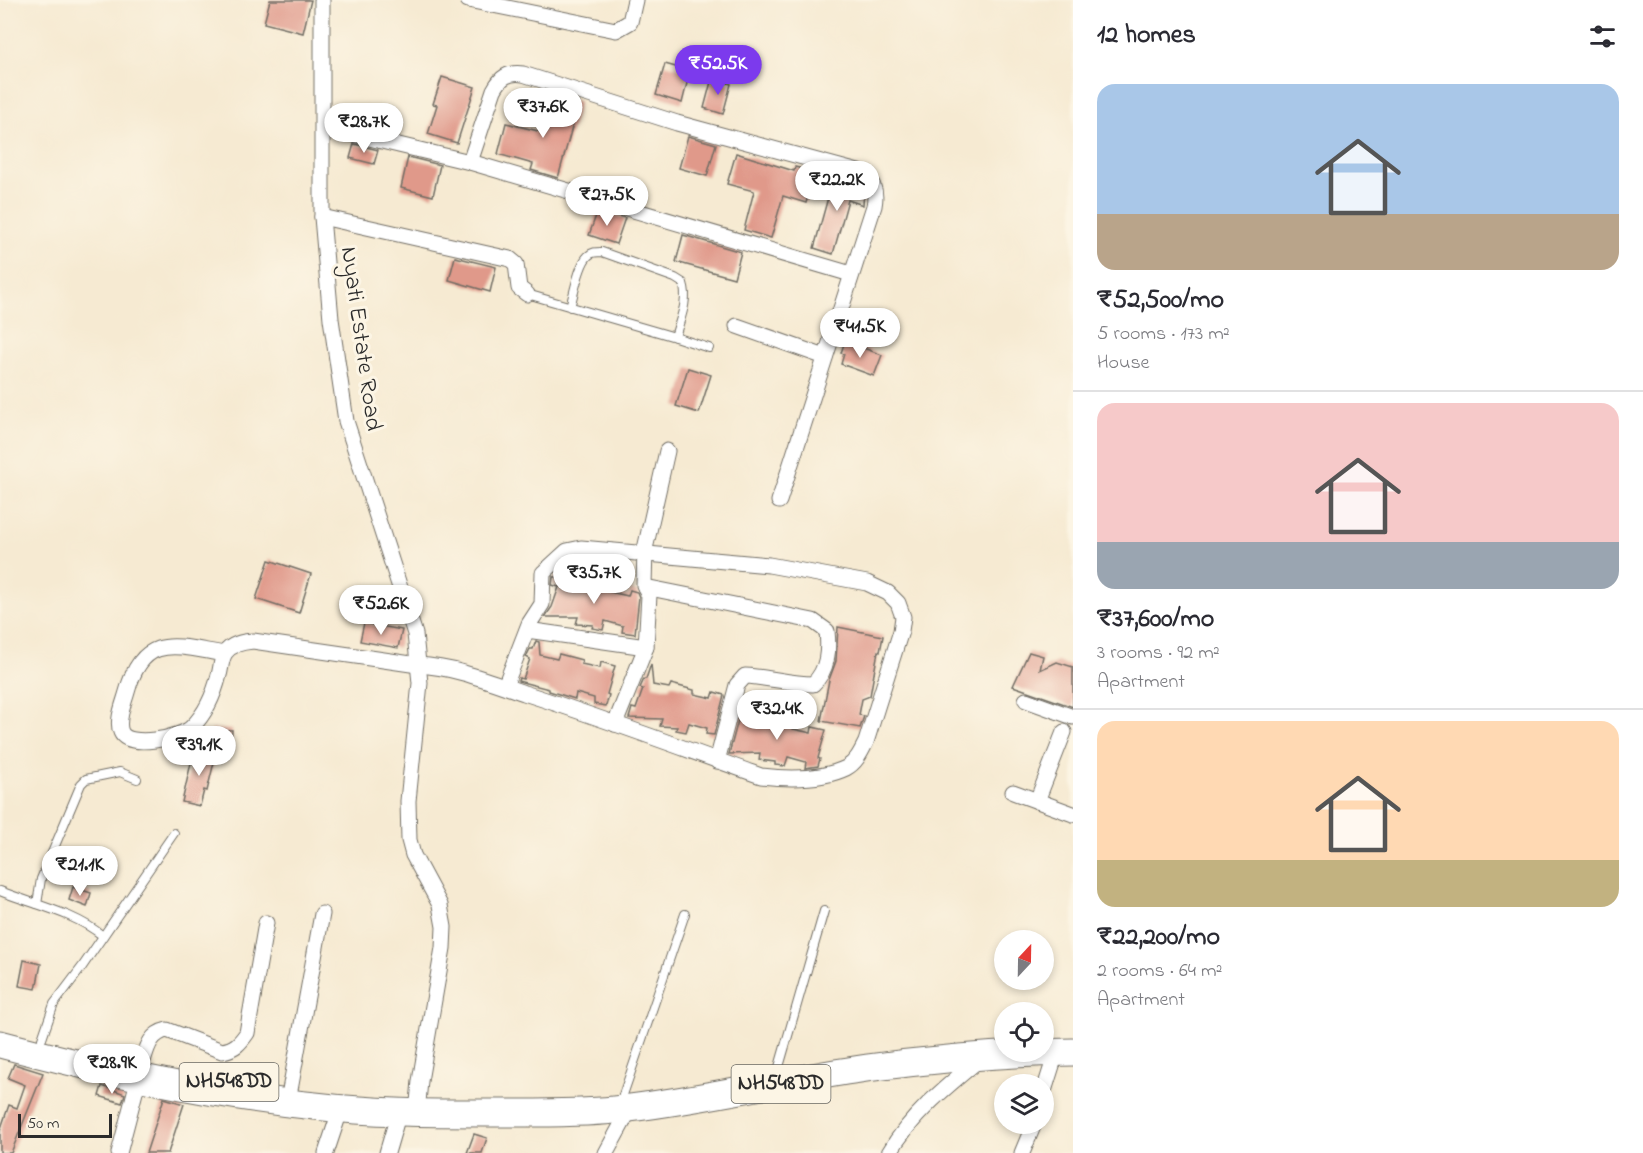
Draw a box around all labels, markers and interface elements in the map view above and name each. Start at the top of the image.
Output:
text: 12 homes [1097,17,1196,55]
icon: filters [1586,20,1619,53]
pin: ₹52.5K [669,45,767,96]
text: ₹52.5K [689,50,747,79]
pin: ₹37.6K [494,88,592,139]
text: ₹37.6K [517,93,569,122]
pin: ₹28.7K [315,103,413,154]
text: ₹28.7K [338,108,390,137]
icon: home [1304,123,1412,231]
pin: ₹22.2K [788,161,886,212]
text: ₹22.2K [809,166,865,195]
pin: ₹27.5K [558,176,656,227]
text: ₹27.5K [579,181,635,210]
street label: Nyati Estate Road [329,245,390,434]
text: ₹52,500/mo [1097,282,1224,320]
pin: ₹41.5K [811,308,909,359]
text: ₹41.5K [834,313,886,342]
text: 5 rooms · 173 m² [1097,320,1230,349]
text: House [1097,349,1150,378]
icon: home [1304,442,1412,550]
pin: ₹35.7K [545,554,643,605]
text: ₹35.7K [567,559,621,588]
pin: ₹52.6K [332,585,430,636]
text: ₹52.6K [353,590,409,619]
text: ₹37,600/mo [1097,601,1214,639]
text: 3 rooms · 92 m² [1097,639,1220,668]
text: Apartment [1097,668,1185,697]
pin: ₹32.4K [728,690,826,741]
text: ₹32.4K [751,695,803,724]
pin: ₹39.1K [150,726,248,777]
text: ₹39.1K [176,731,222,760]
icon: home [1304,760,1412,868]
pin: ₹21.1K [31,846,129,897]
text: ₹21.1K [56,851,104,880]
text: ₹22,200/mo [1097,919,1220,957]
north arrow [994,930,1054,990]
map controls [994,930,1054,1134]
text: 2 rooms · 64 m² [1097,957,1222,986]
text: Apartment [1097,986,1185,1015]
button: locate [994,1002,1054,1062]
pin: ₹28.9K [63,1044,161,1095]
text: ₹28.9K [87,1049,137,1078]
road number: NH548DD [180,1063,278,1101]
road number: NH548DD [732,1065,830,1103]
button: layers [994,1074,1054,1134]
scale bar [18,1111,112,1138]
text: 50 m [27,1112,59,1136]

